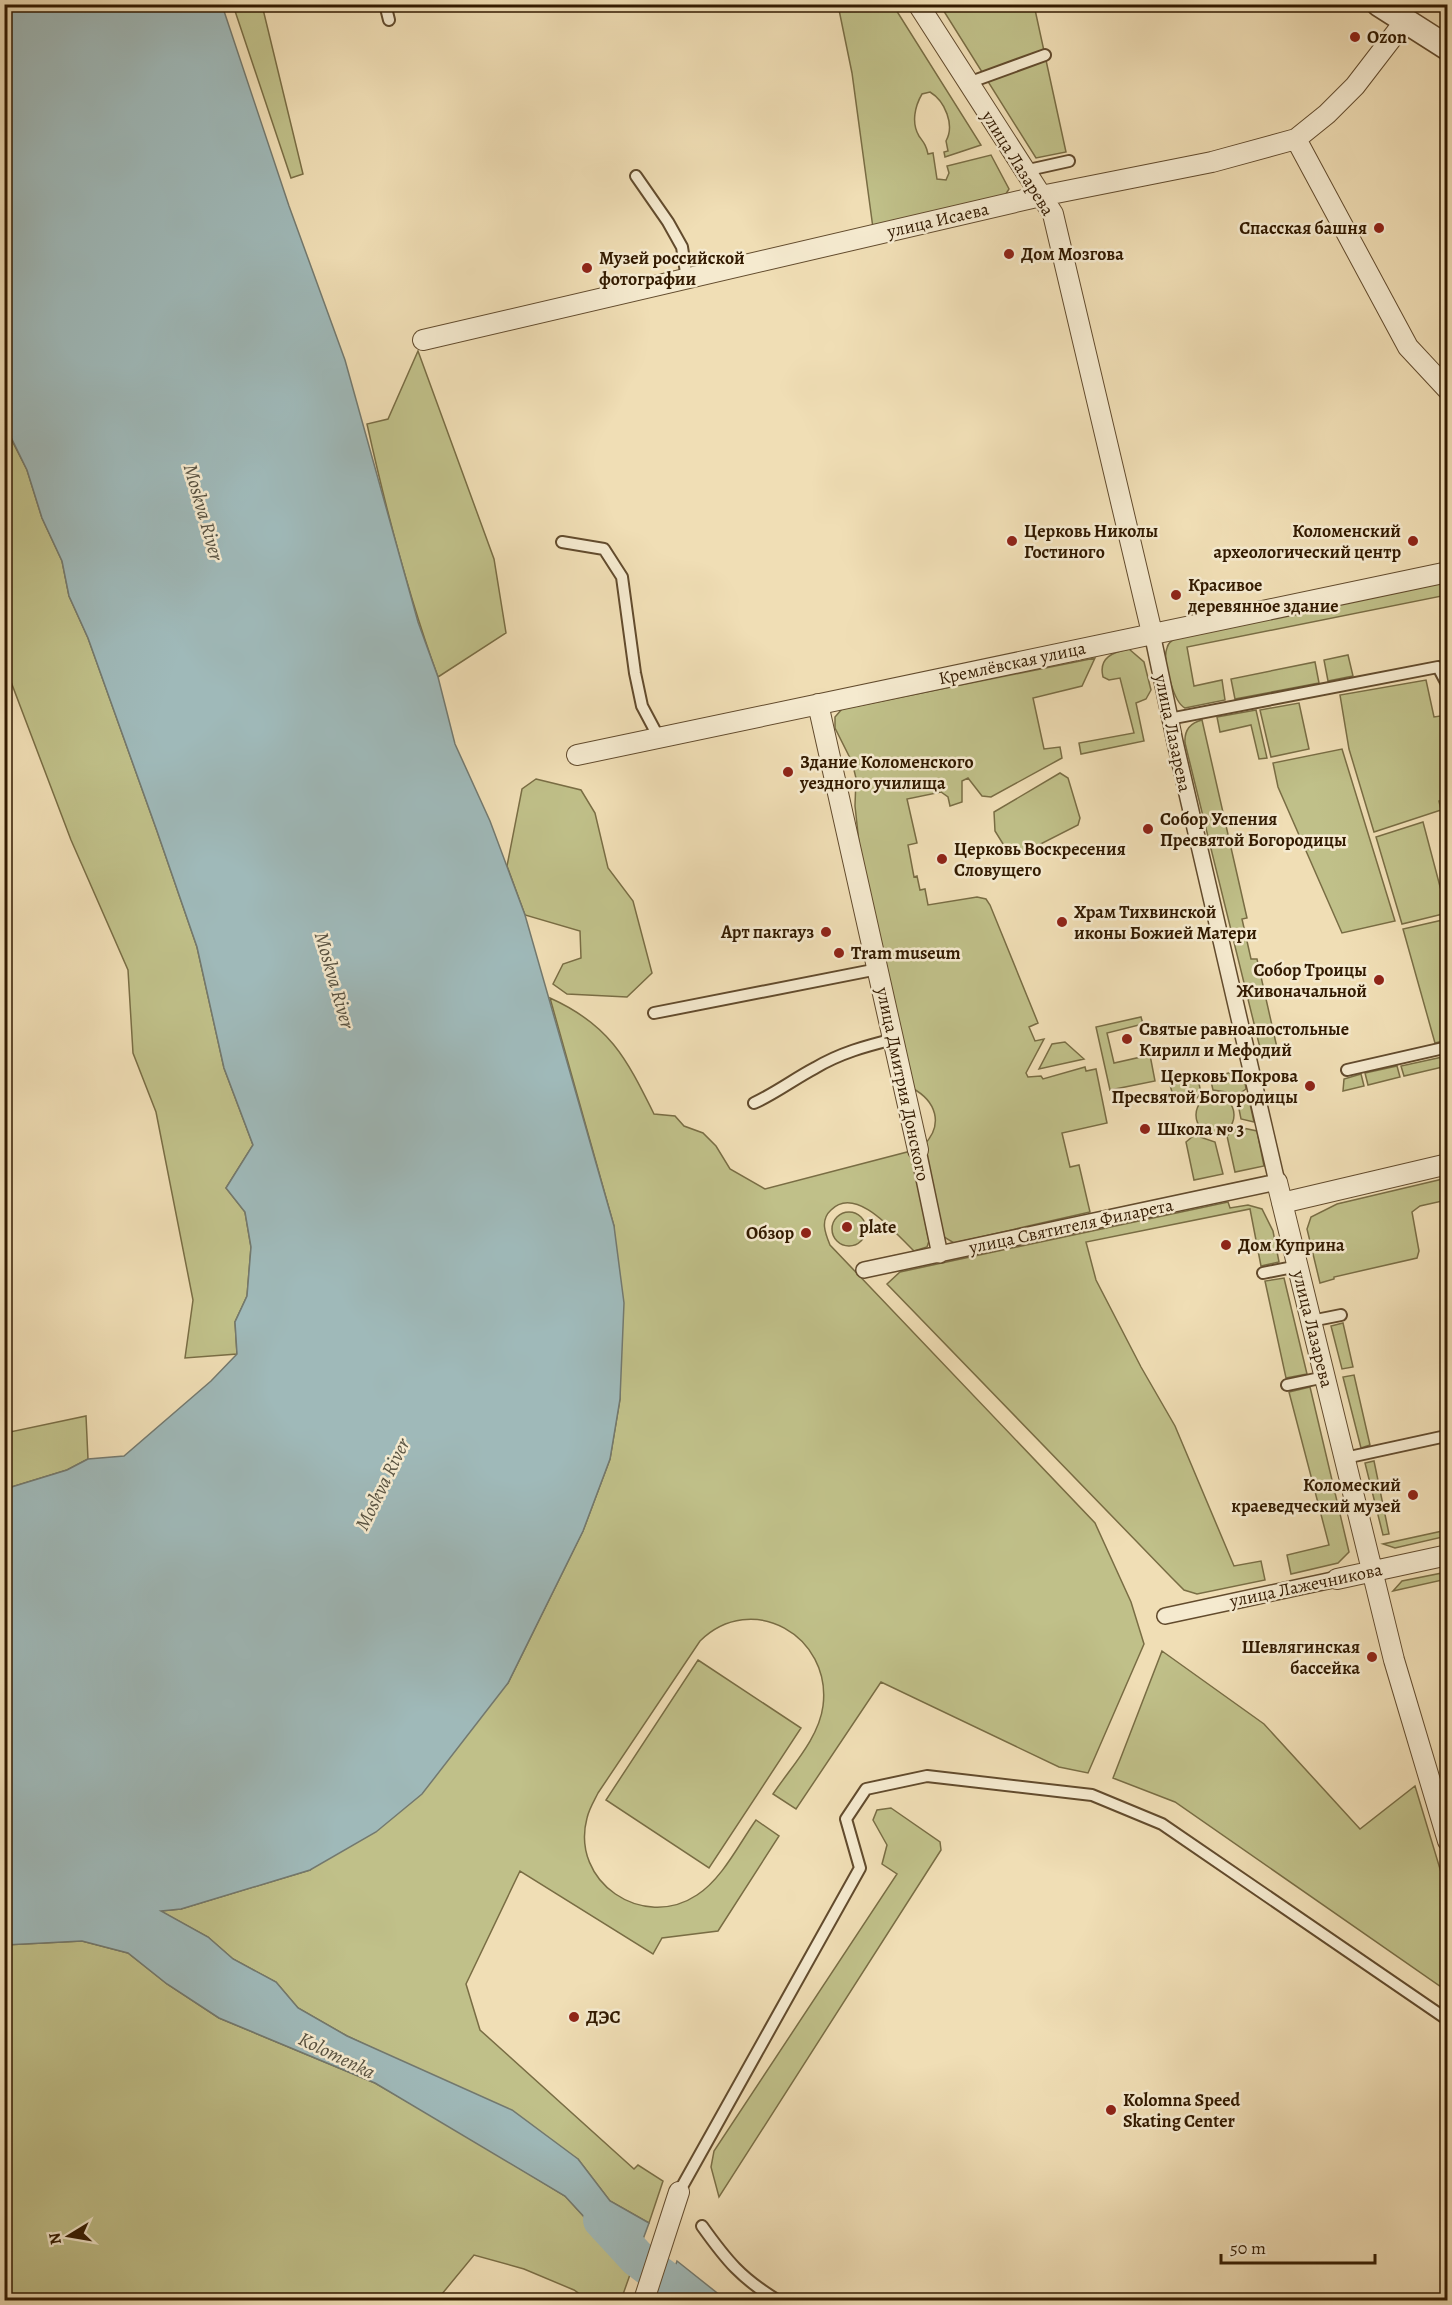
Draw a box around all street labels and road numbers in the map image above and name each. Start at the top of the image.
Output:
street label: улица Лазарева [976,105,1060,221]
street label: улица Исаева [884,196,992,244]
street label: Кремлёвская улица [936,636,1088,690]
street label: улица Лазарева [1149,671,1197,795]
street label: улица Дмитрия Донского [871,984,935,1183]
street label: улица Святителя Филарета [966,1192,1176,1260]
street label: улица Лазарева [1287,1267,1339,1391]
street label: улица Лажечникова [1227,1557,1385,1613]

